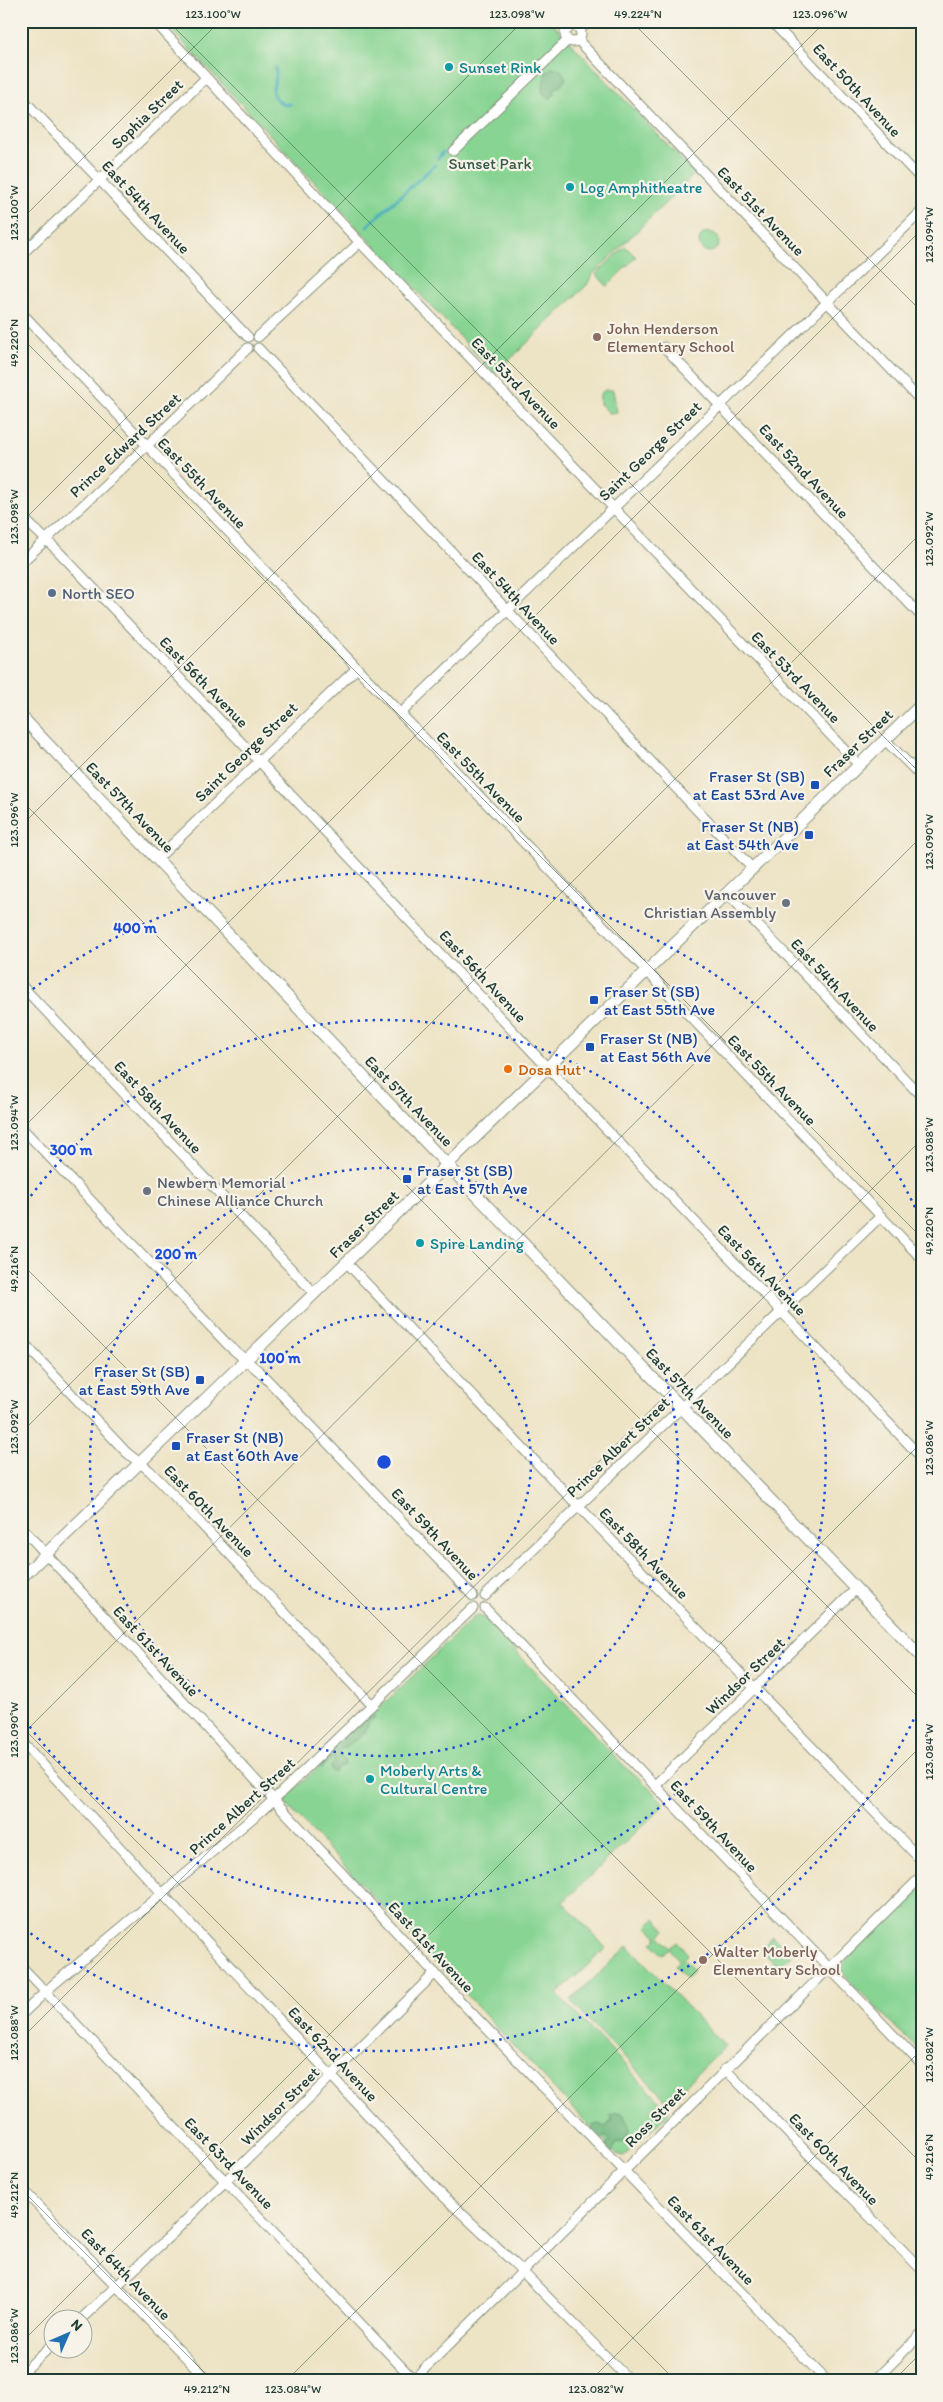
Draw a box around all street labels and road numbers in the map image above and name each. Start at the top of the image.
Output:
street label: East 50th Avenue [809,39,905,141]
street label: Sophia Street [107,75,187,153]
street label: East 54th Avenue [98,156,194,258]
street label: East 51st Avenue [713,162,809,260]
street label: East 53rd Avenue [467,333,565,433]
street label: Prince Edward Street [65,389,185,501]
street label: Saint George Street [595,397,705,505]
street label: East 52nd Avenue [755,420,853,523]
street label: East 55th Avenue [154,433,251,533]
street label: East 54th Avenue [468,547,564,649]
street label: East 53rd Avenue [747,627,845,727]
street label: East 56th Avenue [156,632,253,732]
street label: Saint George Street [191,698,301,806]
street label: Fraser Street [819,705,897,781]
street label: East 55th Avenue [433,727,530,827]
street label: East 57th Avenue [82,758,178,857]
street label: East 56th Avenue [435,926,531,1026]
street label: East 54th Avenue [787,934,883,1036]
street label: East 55th Avenue [724,1030,821,1130]
street label: East 57th Avenue [361,1052,457,1151]
street label: East 58th Avenue [110,1057,206,1158]
street label: Fraser Street [325,1186,403,1262]
street label: East 56th Avenue [714,1220,811,1320]
street label: East 57th Avenue [642,1344,738,1443]
street label: Prince Albert Street [562,1393,674,1501]
street label: East 60th Avenue [160,1461,258,1561]
street label: East 59th Avenue [387,1484,483,1584]
street label: East 58th Avenue [595,1503,693,1603]
street label: East 61st Avenue [109,1602,203,1701]
street label: Windsor Street [701,1633,789,1719]
street label: Prince Albert Street [185,1753,299,1859]
street label: East 59th Avenue [666,1776,762,1876]
street label: East 61st Avenue [384,1898,478,1997]
street label: East 62nd Avenue [284,2003,382,2106]
street label: Windsor Street [237,2063,323,2149]
street label: Ross Street [621,2083,689,2151]
street label: East 60th Avenue [785,2109,883,2209]
street label: East 63rd Avenue [180,2113,278,2213]
street label: East 61st Avenue [663,2191,759,2289]
street label: East 64th Avenue [77,2224,175,2324]

